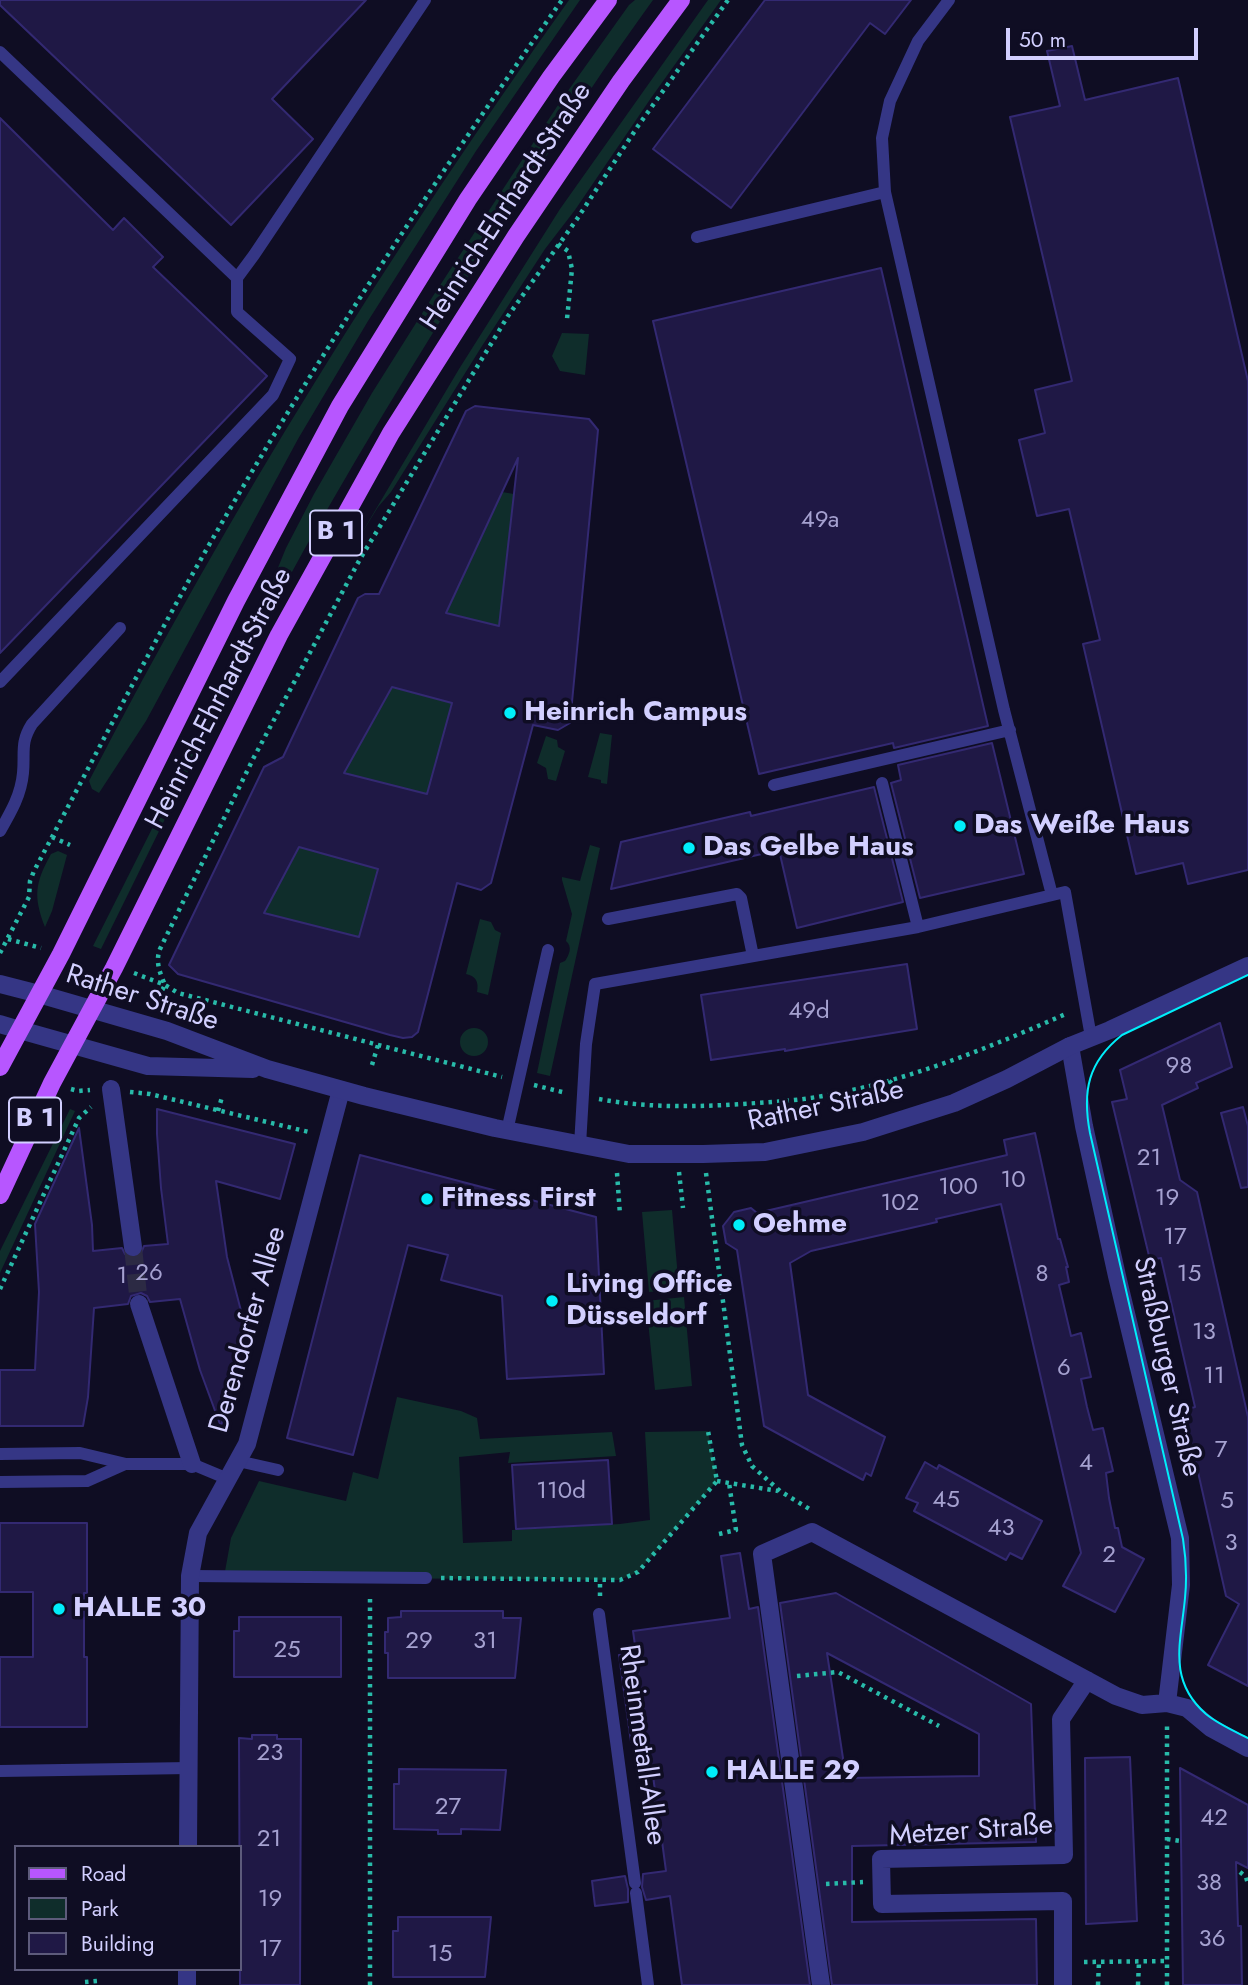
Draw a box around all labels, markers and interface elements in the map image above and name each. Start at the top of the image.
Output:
scale bar [1010,14,1202,58]
text: 50 m [1019,25,1066,55]
street label: Heinrich-Ehrhardt-Straße [414,77,600,337]
house number: 49a [801,507,839,535]
road number: B 1 [310,510,362,555]
street label: Heinrich-Ehrhardt-Straße [140,563,300,835]
place label: Heinrich Campus [524,696,747,730]
marker: Heinrich Campus [502,705,518,721]
place label: Das Weiße Haus [974,809,1189,843]
marker: Das Weiße Haus [952,818,968,834]
place label: Das Gelbe Haus [703,831,914,865]
marker: Das Gelbe Haus [681,840,697,856]
street label: Rather Straße [62,959,222,1039]
house number: 49d [788,998,830,1026]
house number: 98 [1166,1053,1192,1081]
street label: Rather Straße [745,1074,907,1140]
road number: B 1 [9,1098,61,1142]
house number: 21 [1137,1145,1161,1173]
house number: 10 [1000,1167,1026,1195]
house number: 100 [938,1174,978,1202]
place label: Fitness First [441,1182,596,1216]
house number: 19 [1155,1185,1179,1213]
house number: 102 [881,1190,919,1218]
marker: Fitness First [419,1191,435,1207]
place label: Oehme [753,1208,847,1242]
marker: Oehme [731,1217,747,1233]
street label: Derendorfer Allee [203,1223,295,1437]
house number: 17 [1163,1224,1187,1252]
street label: Straßburger Straße [1124,1254,1208,1480]
house number: 26 [135,1260,163,1288]
house number: 8 [1035,1261,1049,1289]
house number: 15 [1177,1261,1201,1289]
house number: 1 [117,1263,127,1291]
place label: Living Office Düsseldorf [566,1268,732,1334]
marker: Living Office Düsseldorf [544,1293,560,1309]
house number: 13 [1192,1319,1216,1347]
house number: 6 [1057,1355,1071,1383]
house number: 11 [1203,1363,1225,1391]
house number: 7 [1215,1437,1227,1465]
house number: 4 [1079,1450,1093,1478]
house number: 110d [536,1478,586,1506]
house number: 45 [932,1487,960,1515]
house number: 5 [1220,1488,1234,1516]
house number: 43 [987,1515,1015,1543]
house number: 3 [1224,1530,1238,1558]
house number: 2 [1102,1542,1116,1570]
place label: HALLE 30 [73,1592,206,1626]
marker: HALLE 30 [51,1601,67,1617]
house number: 29 [405,1628,433,1656]
house number: 31 [473,1628,497,1656]
house number: 25 [273,1637,301,1665]
street label: Rheinmetall-Allee [610,1643,672,1847]
house number: 23 [257,1740,283,1768]
place label: HALLE 29 [726,1755,861,1789]
marker: HALLE 29 [704,1764,720,1780]
house number: 27 [435,1794,461,1822]
house number: 42 [1200,1805,1228,1833]
street label: Metzer Straße [888,1810,1054,1854]
house number: 21 [257,1826,281,1854]
legend [14,1845,242,1971]
text: Road [81,1859,126,1889]
house number: 38 [1196,1870,1222,1898]
house number: 19 [258,1886,282,1914]
text: Park [81,1894,118,1924]
house number: 36 [1199,1926,1225,1954]
text: Building [81,1929,154,1959]
house number: 17 [258,1936,282,1964]
house number: 15 [428,1941,452,1969]

